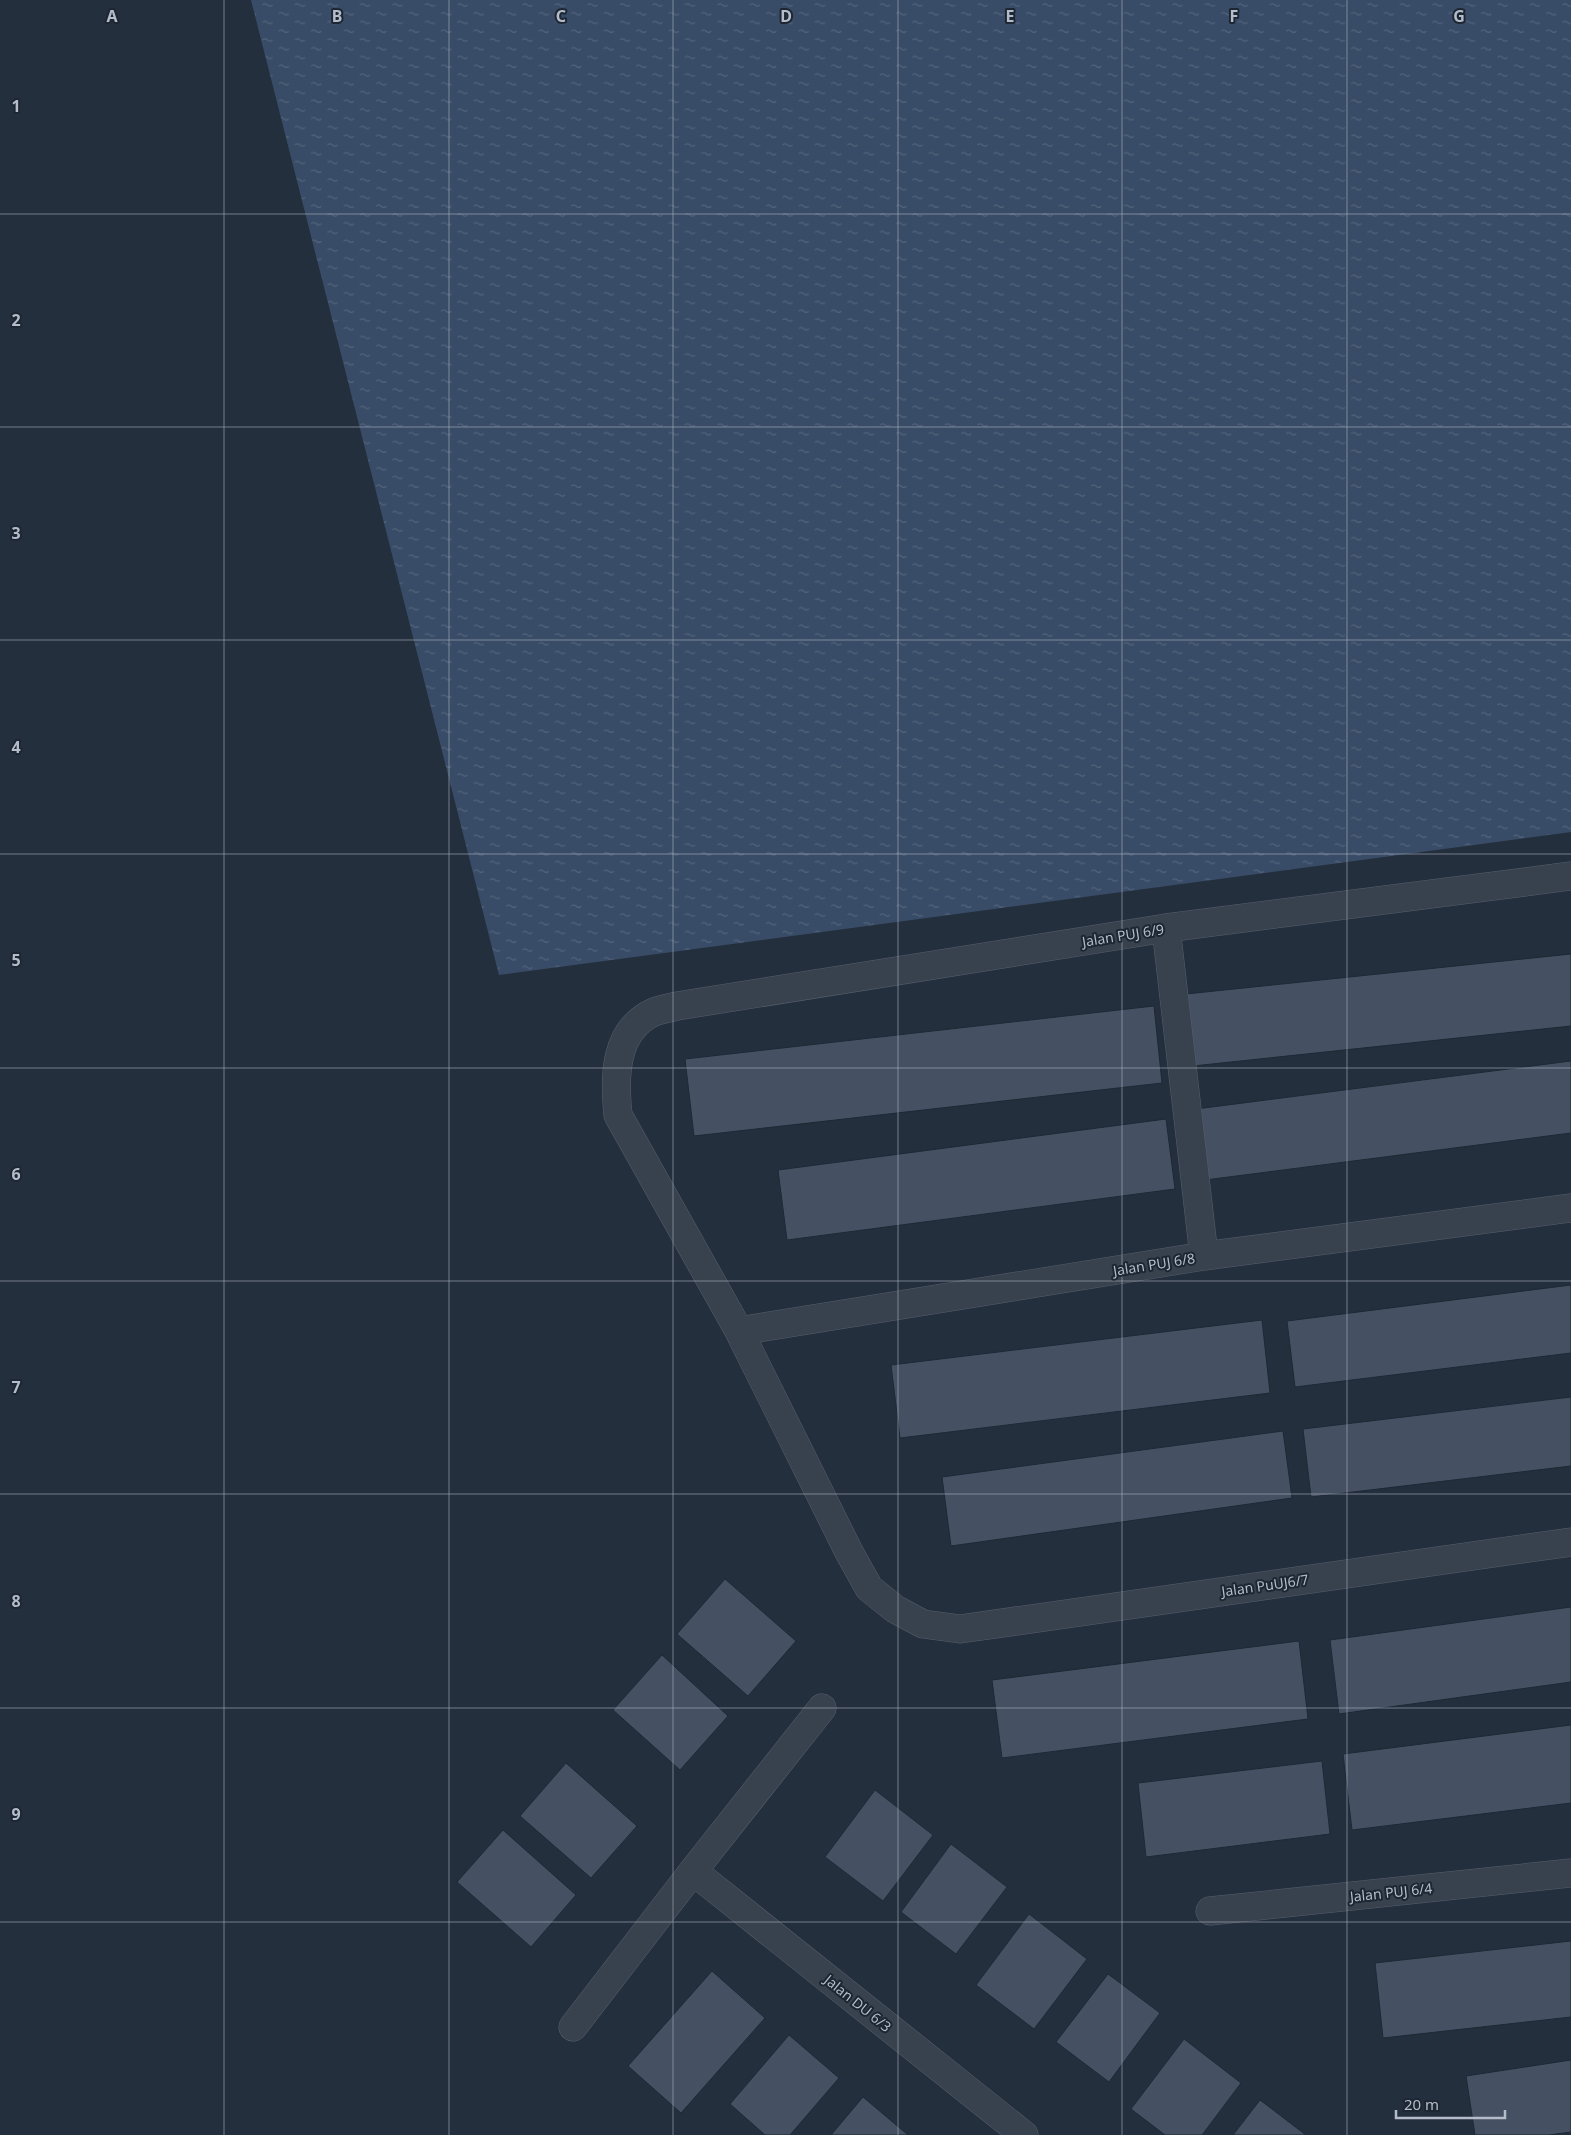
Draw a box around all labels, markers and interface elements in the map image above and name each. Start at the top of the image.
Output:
text: A [106,5,118,27]
text: B [332,5,342,27]
text: C [556,5,566,27]
text: D [780,5,792,27]
text: E [1006,5,1015,27]
text: F [1230,5,1238,27]
text: G [1453,5,1465,27]
text: 1 [11,95,21,117]
text: 2 [11,309,21,331]
text: 3 [11,522,21,544]
text: 4 [11,736,21,758]
street label: Jalan PUJ 6/9 [1079,919,1165,951]
text: 5 [11,949,21,971]
text: 6 [11,1163,21,1185]
street label: Jalan PUJ 6/8 [1110,1248,1196,1280]
text: 7 [11,1376,21,1398]
street label: Jalan PuUJ6/7 [1218,1569,1310,1601]
text: 8 [11,1590,21,1612]
text: 9 [11,1803,21,1825]
street label: Jalan PUJ 6/4 [1347,1878,1433,1906]
street label: Jalan DU 6/3 [819,1969,895,2036]
scale bar [1396,2088,1505,2120]
text: 20 m [1404,2094,1439,2114]

